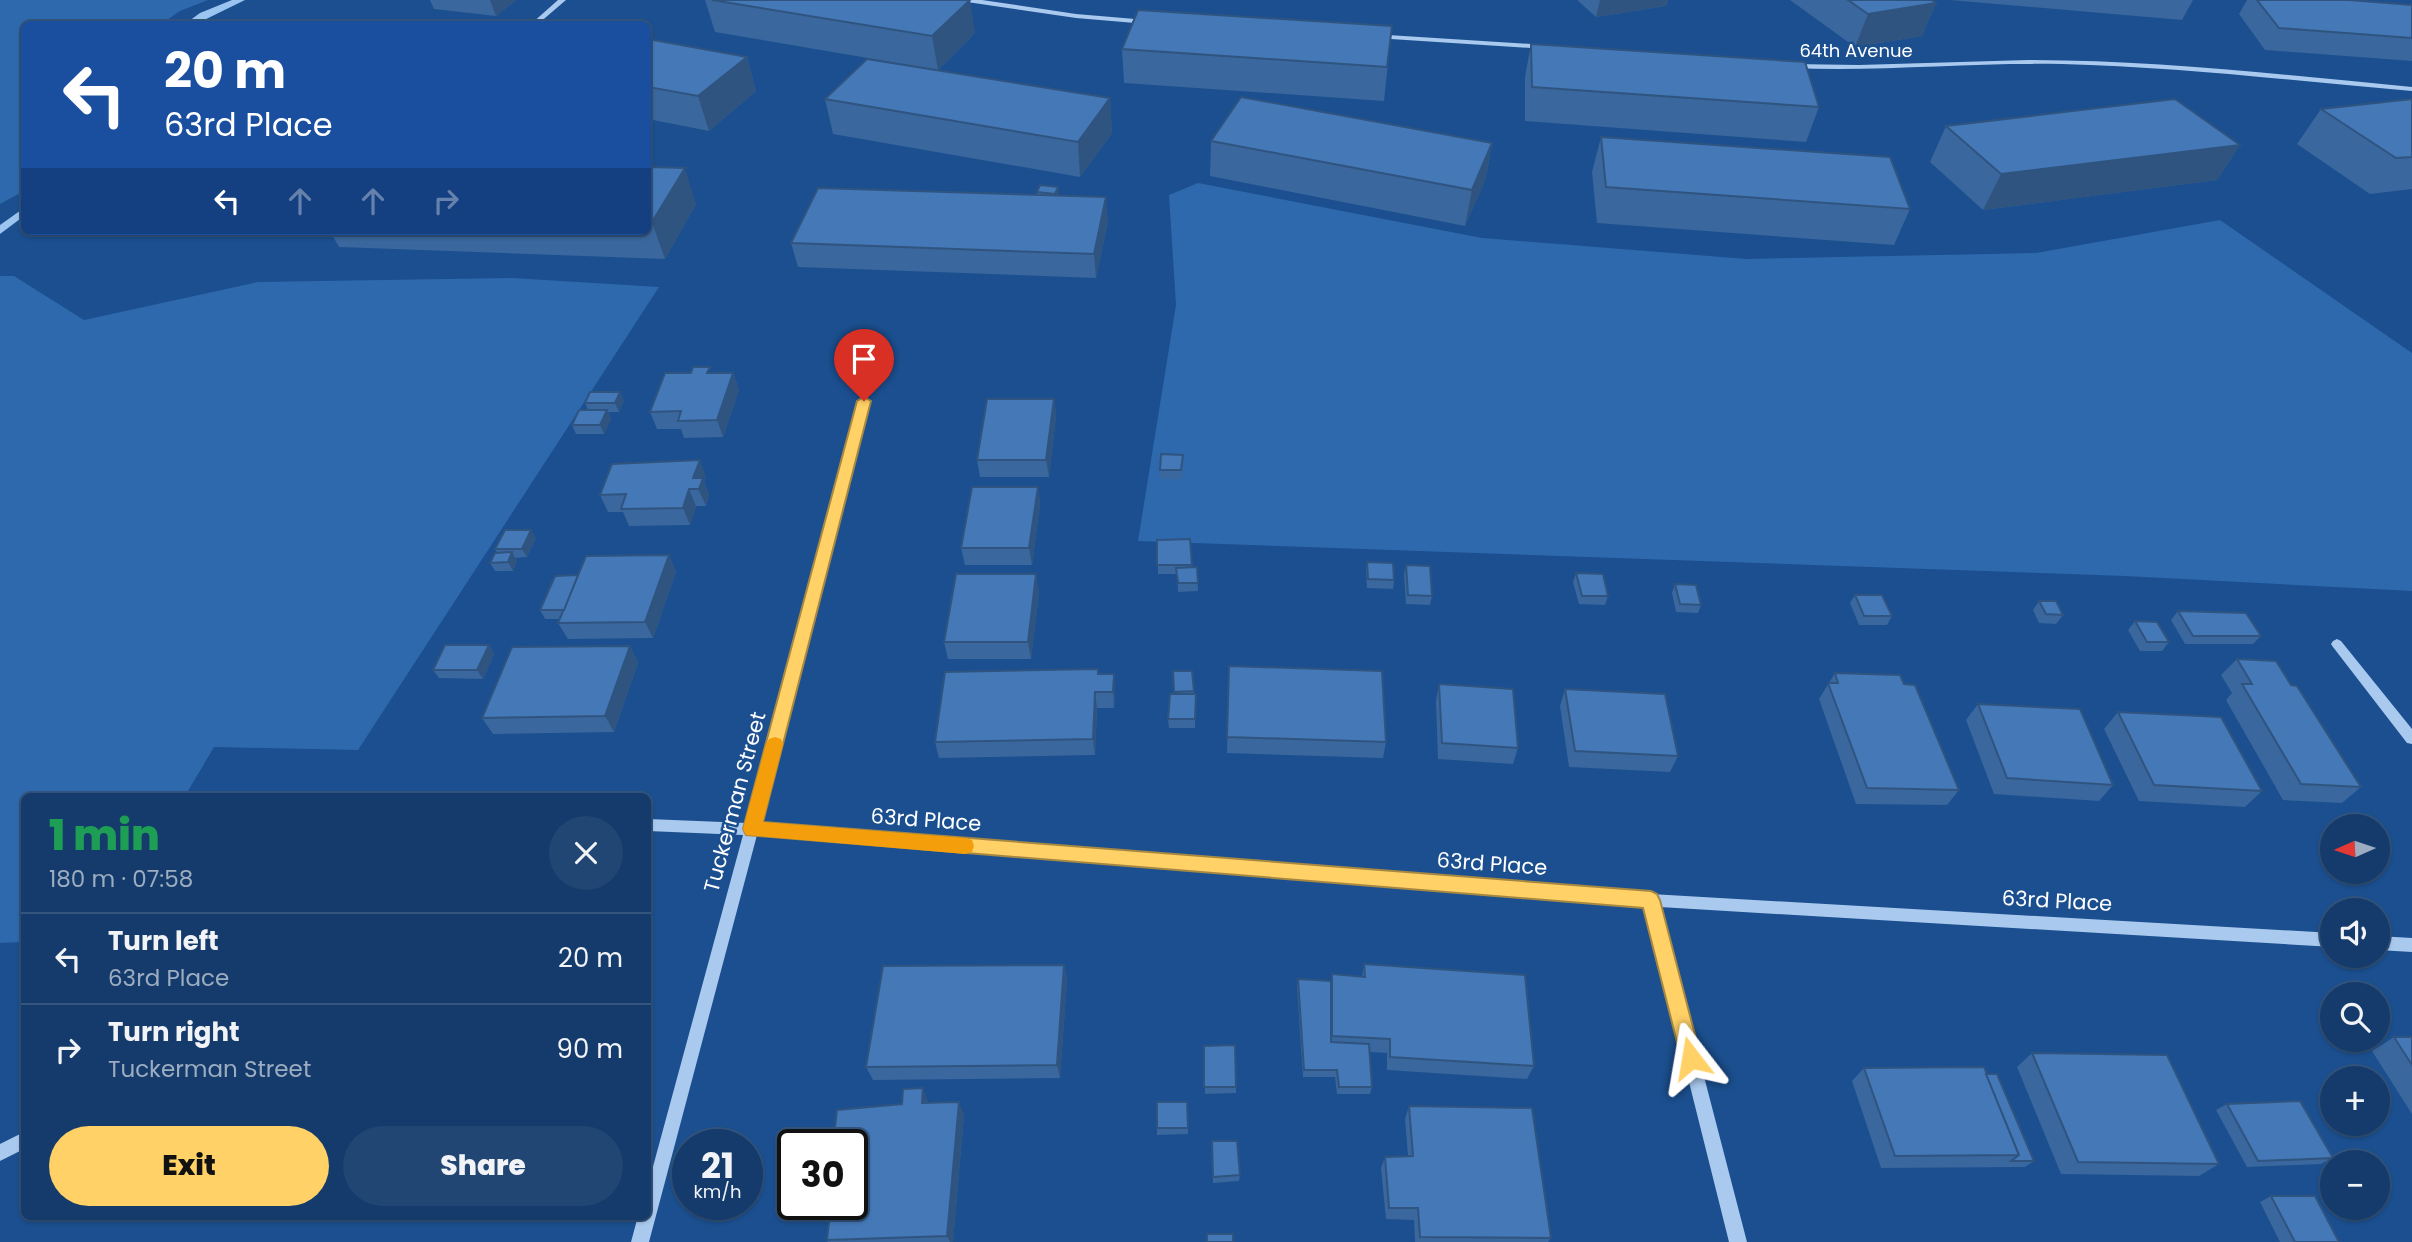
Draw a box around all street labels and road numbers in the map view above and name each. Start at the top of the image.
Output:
street label: 64th Avenue [1799,38,1913,63]
street label: Tuckerman Street [696,708,773,895]
street label: 63rd Place [870,801,982,838]
street label: 63rd Place [1436,845,1548,882]
street label: 63rd Place [2001,883,2113,918]

